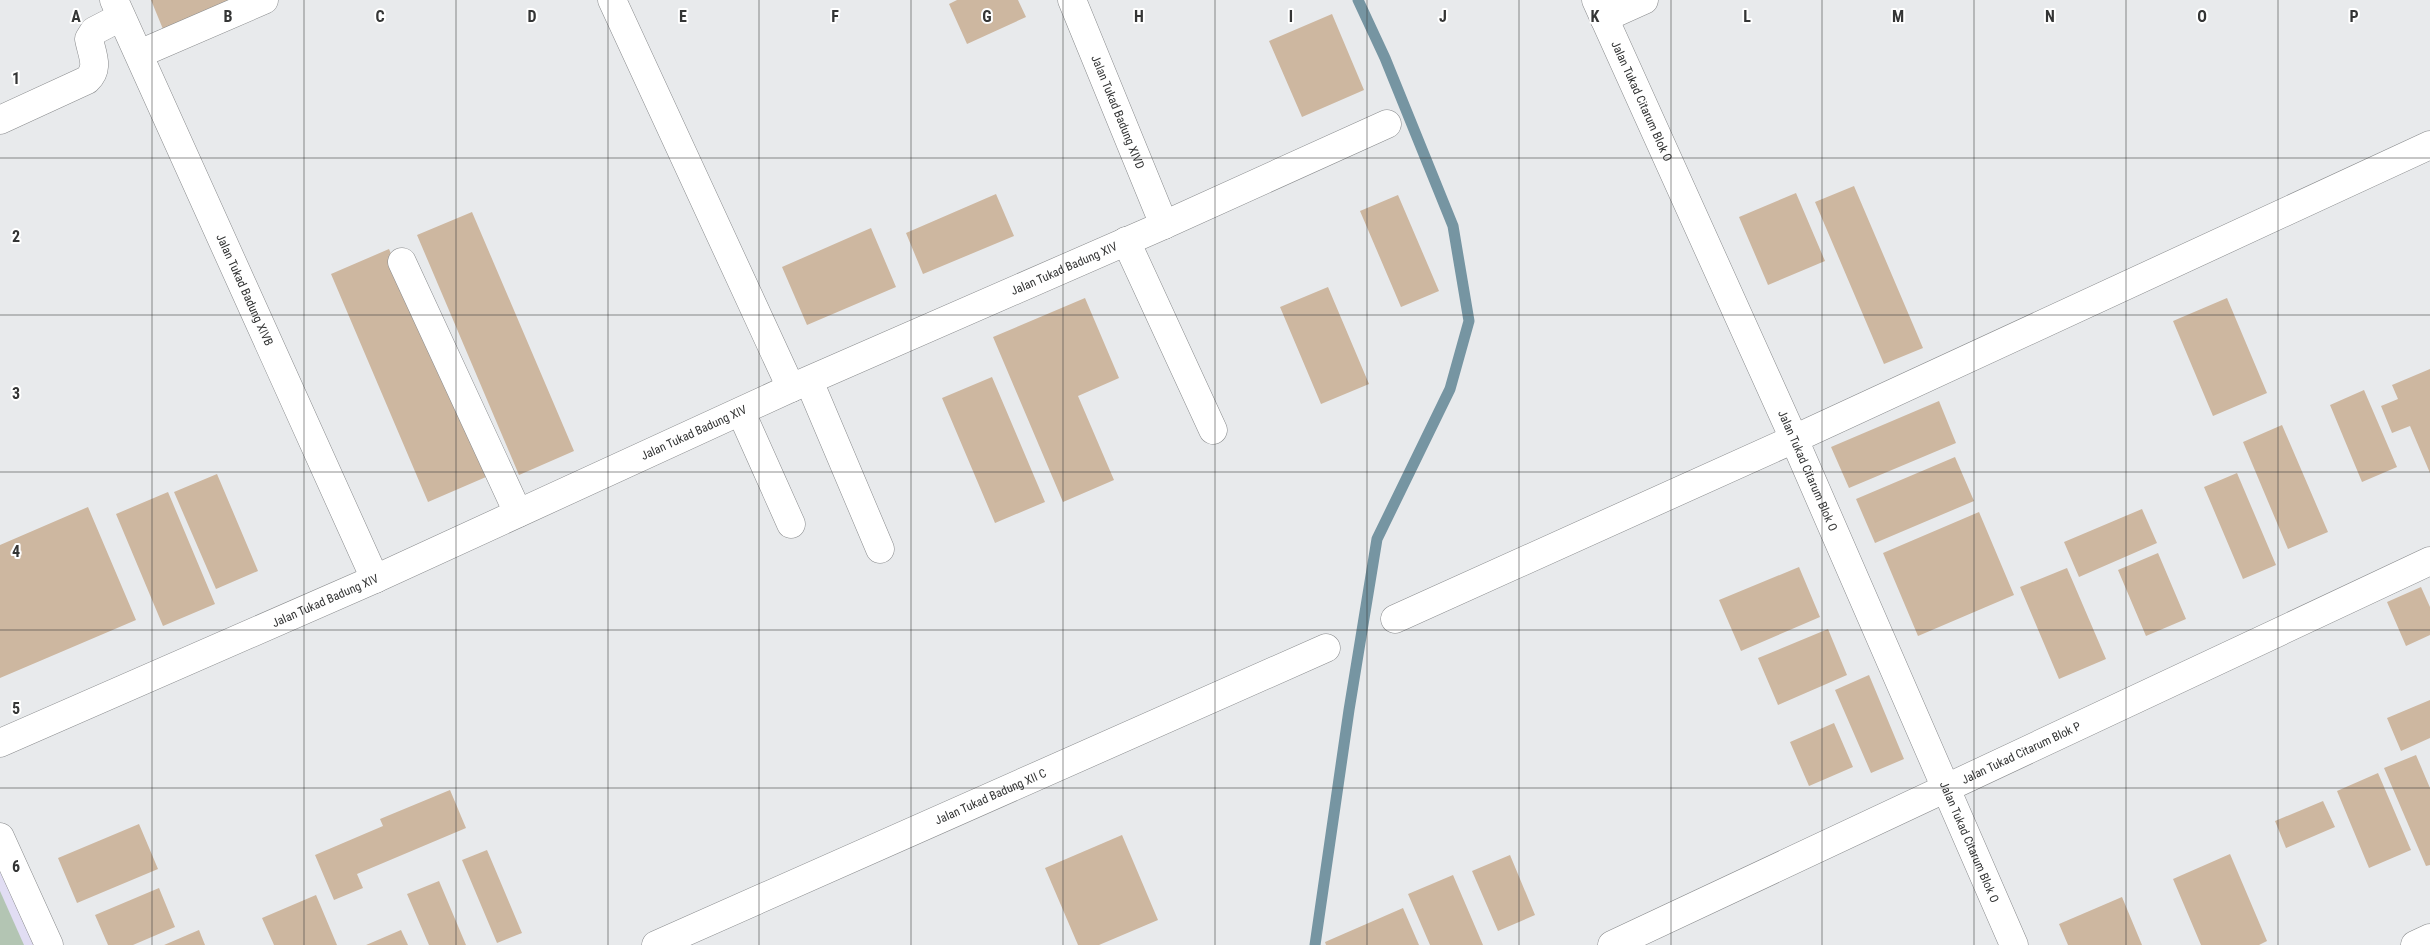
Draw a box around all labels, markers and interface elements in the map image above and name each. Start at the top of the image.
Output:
text: A [71,7,81,26]
text: B [224,7,233,26]
text: C [375,7,385,26]
text: D [527,7,537,26]
text: E [679,7,687,26]
text: F [831,7,839,26]
text: G [982,7,992,26]
text: H [1134,7,1144,26]
text: I [1289,7,1293,26]
text: J [1439,7,1447,26]
text: K [1591,7,1600,26]
text: L [1743,7,1751,26]
text: M [1892,7,1904,26]
text: N [2045,7,2055,26]
text: O [2197,7,2207,26]
text: P [2349,7,2359,26]
street label: Jalan Tukad Citarum Blok O [1608,39,1675,164]
street label: Jalan Tukad Badung XIVD [1088,53,1147,171]
text: 1 [12,69,20,88]
text: 2 [12,227,20,246]
street label: Jalan Tukad Badung XIVB [213,232,276,348]
street label: Jalan Tukad Badung XIV [1009,239,1120,298]
text: 3 [12,384,20,403]
street label: Jalan Tukad Badung XIV [639,402,749,463]
street label: Jalan Tukad Citarum Blok O [1775,408,1840,533]
text: 4 [12,542,20,561]
street label: Jalan Tukad Badung XIV [270,571,381,630]
text: 5 [12,699,20,718]
street label: Jalan Tukad Citarum Blok P [1959,719,2083,787]
street label: Jalan Tukad Badung XII C [933,766,1049,828]
street label: Jalan Tukad Citarum Blok O [1937,779,2002,905]
text: 6 [12,857,20,876]

